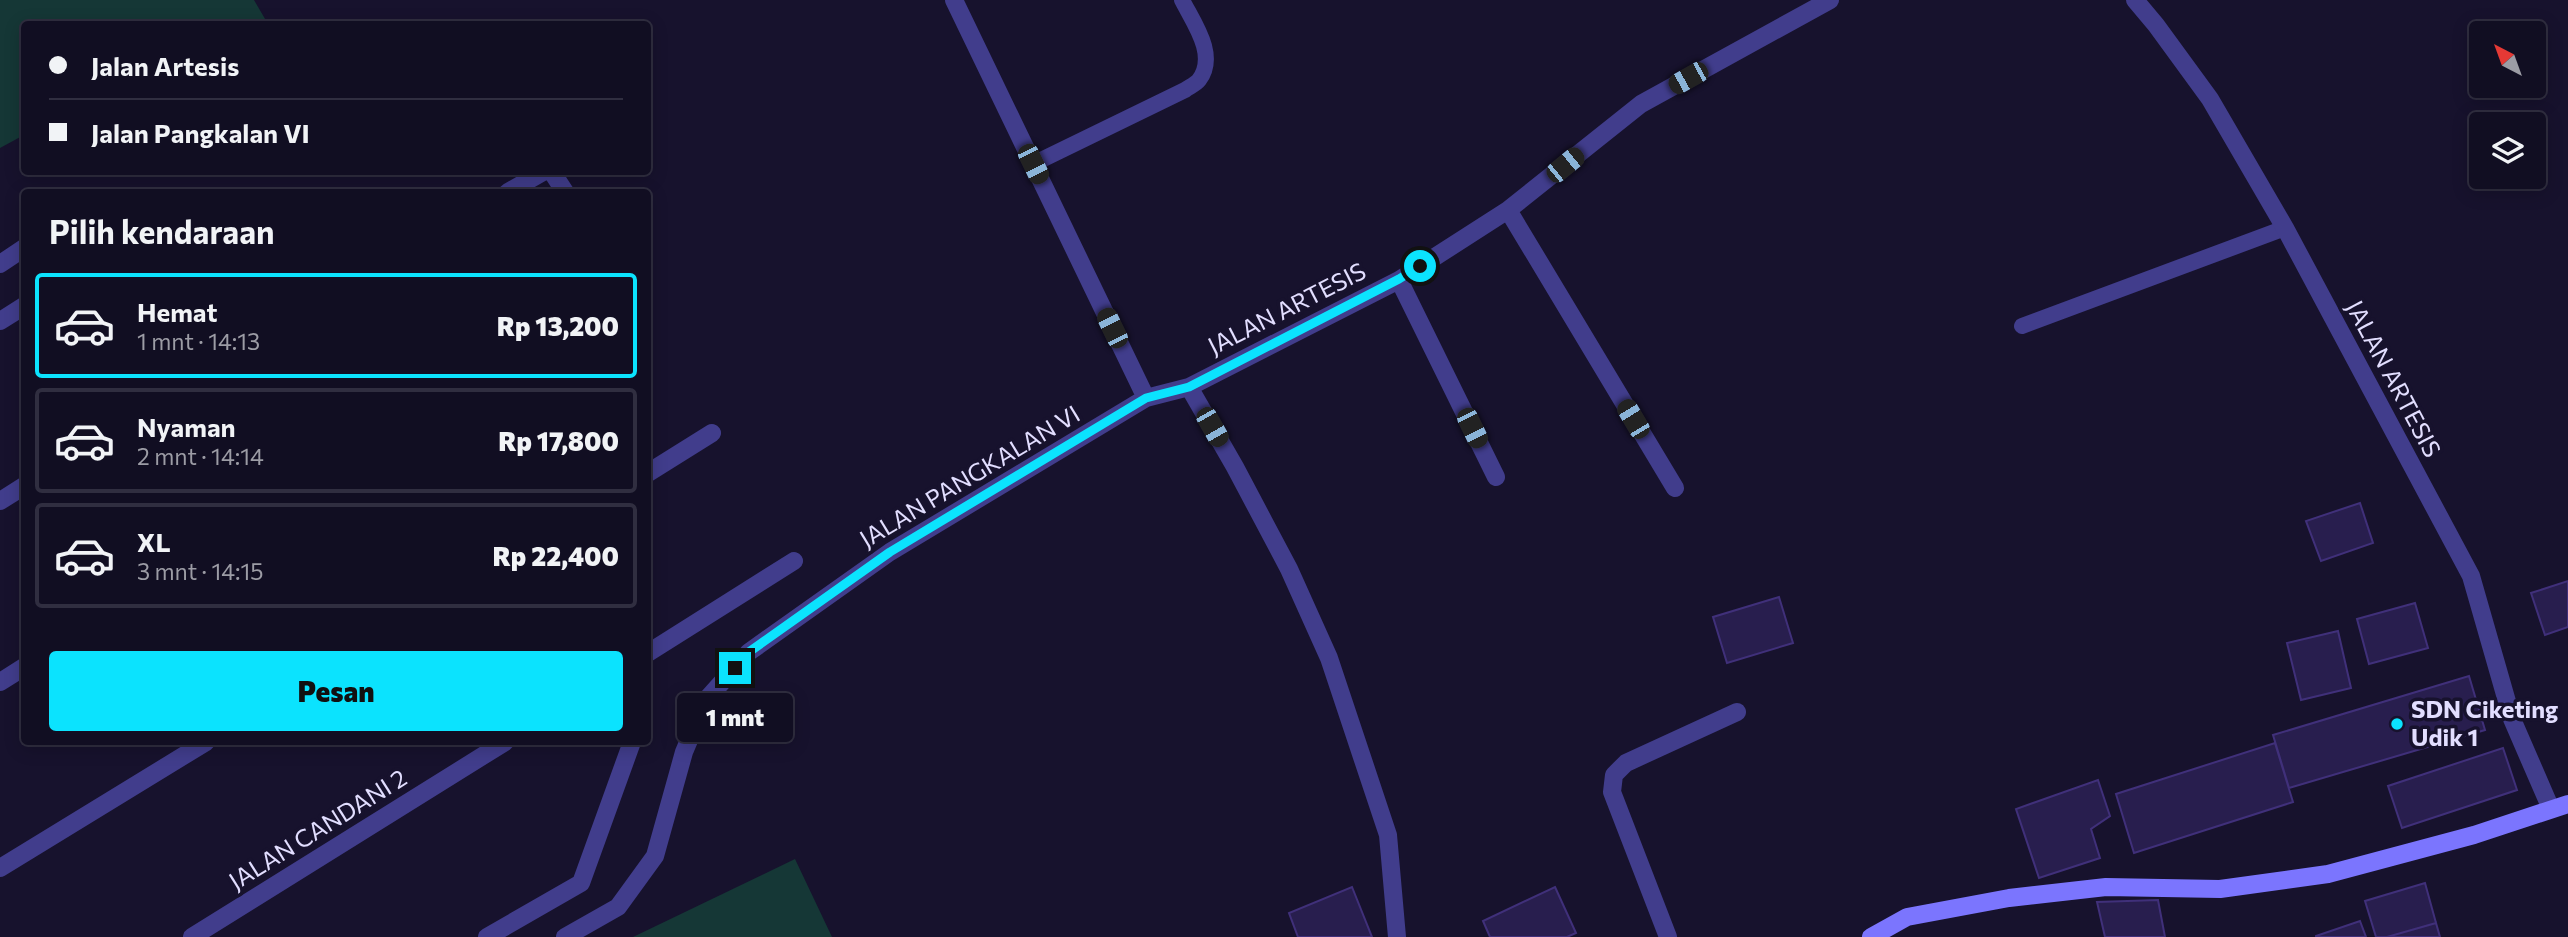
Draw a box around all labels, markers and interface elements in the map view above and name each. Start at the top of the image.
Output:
north arrow [2469,21,2546,98]
map controls [2469,21,2546,189]
text: Jalan Artesis [91,50,239,81]
car [1665,59,1712,97]
button: layers [2469,112,2546,189]
text: Jalan Pangkalan VI [91,117,310,148]
car [1015,141,1052,187]
car [1543,144,1588,186]
text: Pilih kendaraan [49,211,275,251]
route start [1404,250,1436,282]
street label: JALAN ARTESIS [1203,255,1370,360]
icon: car [53,294,116,357]
street label: JALAN ARTESIS [2341,295,2448,462]
text: Hemat [137,296,218,327]
car [1094,305,1131,351]
text: Rp 13,200 [497,310,619,341]
text: 1 mnt · 14:13 [137,327,260,355]
car [1614,396,1653,442]
street label: JALAN PANGKALAN VI [854,399,1084,553]
car [1193,404,1232,450]
car [1454,405,1491,451]
icon: car [53,409,116,472]
text: Nyaman [137,411,236,442]
text: Rp 17,800 [498,425,619,456]
text: 2 mnt · 14:14 [137,442,264,470]
icon: car [53,524,116,587]
text: XL [137,526,171,557]
text: Rp 22,400 [493,540,619,571]
text: 3 mnt · 14:15 [137,557,264,585]
button: Pesan [49,651,623,731]
route end [719,652,751,684]
callout: 1 mnt [677,692,793,742]
place label: SDN Ciketing Udik 1 [2411,694,2558,751]
text: 1 mnt [706,703,764,731]
marker: SDN Ciketing Udik 1 [2389,716,2405,732]
street label: JALAN CANDANI 2 [223,762,411,895]

